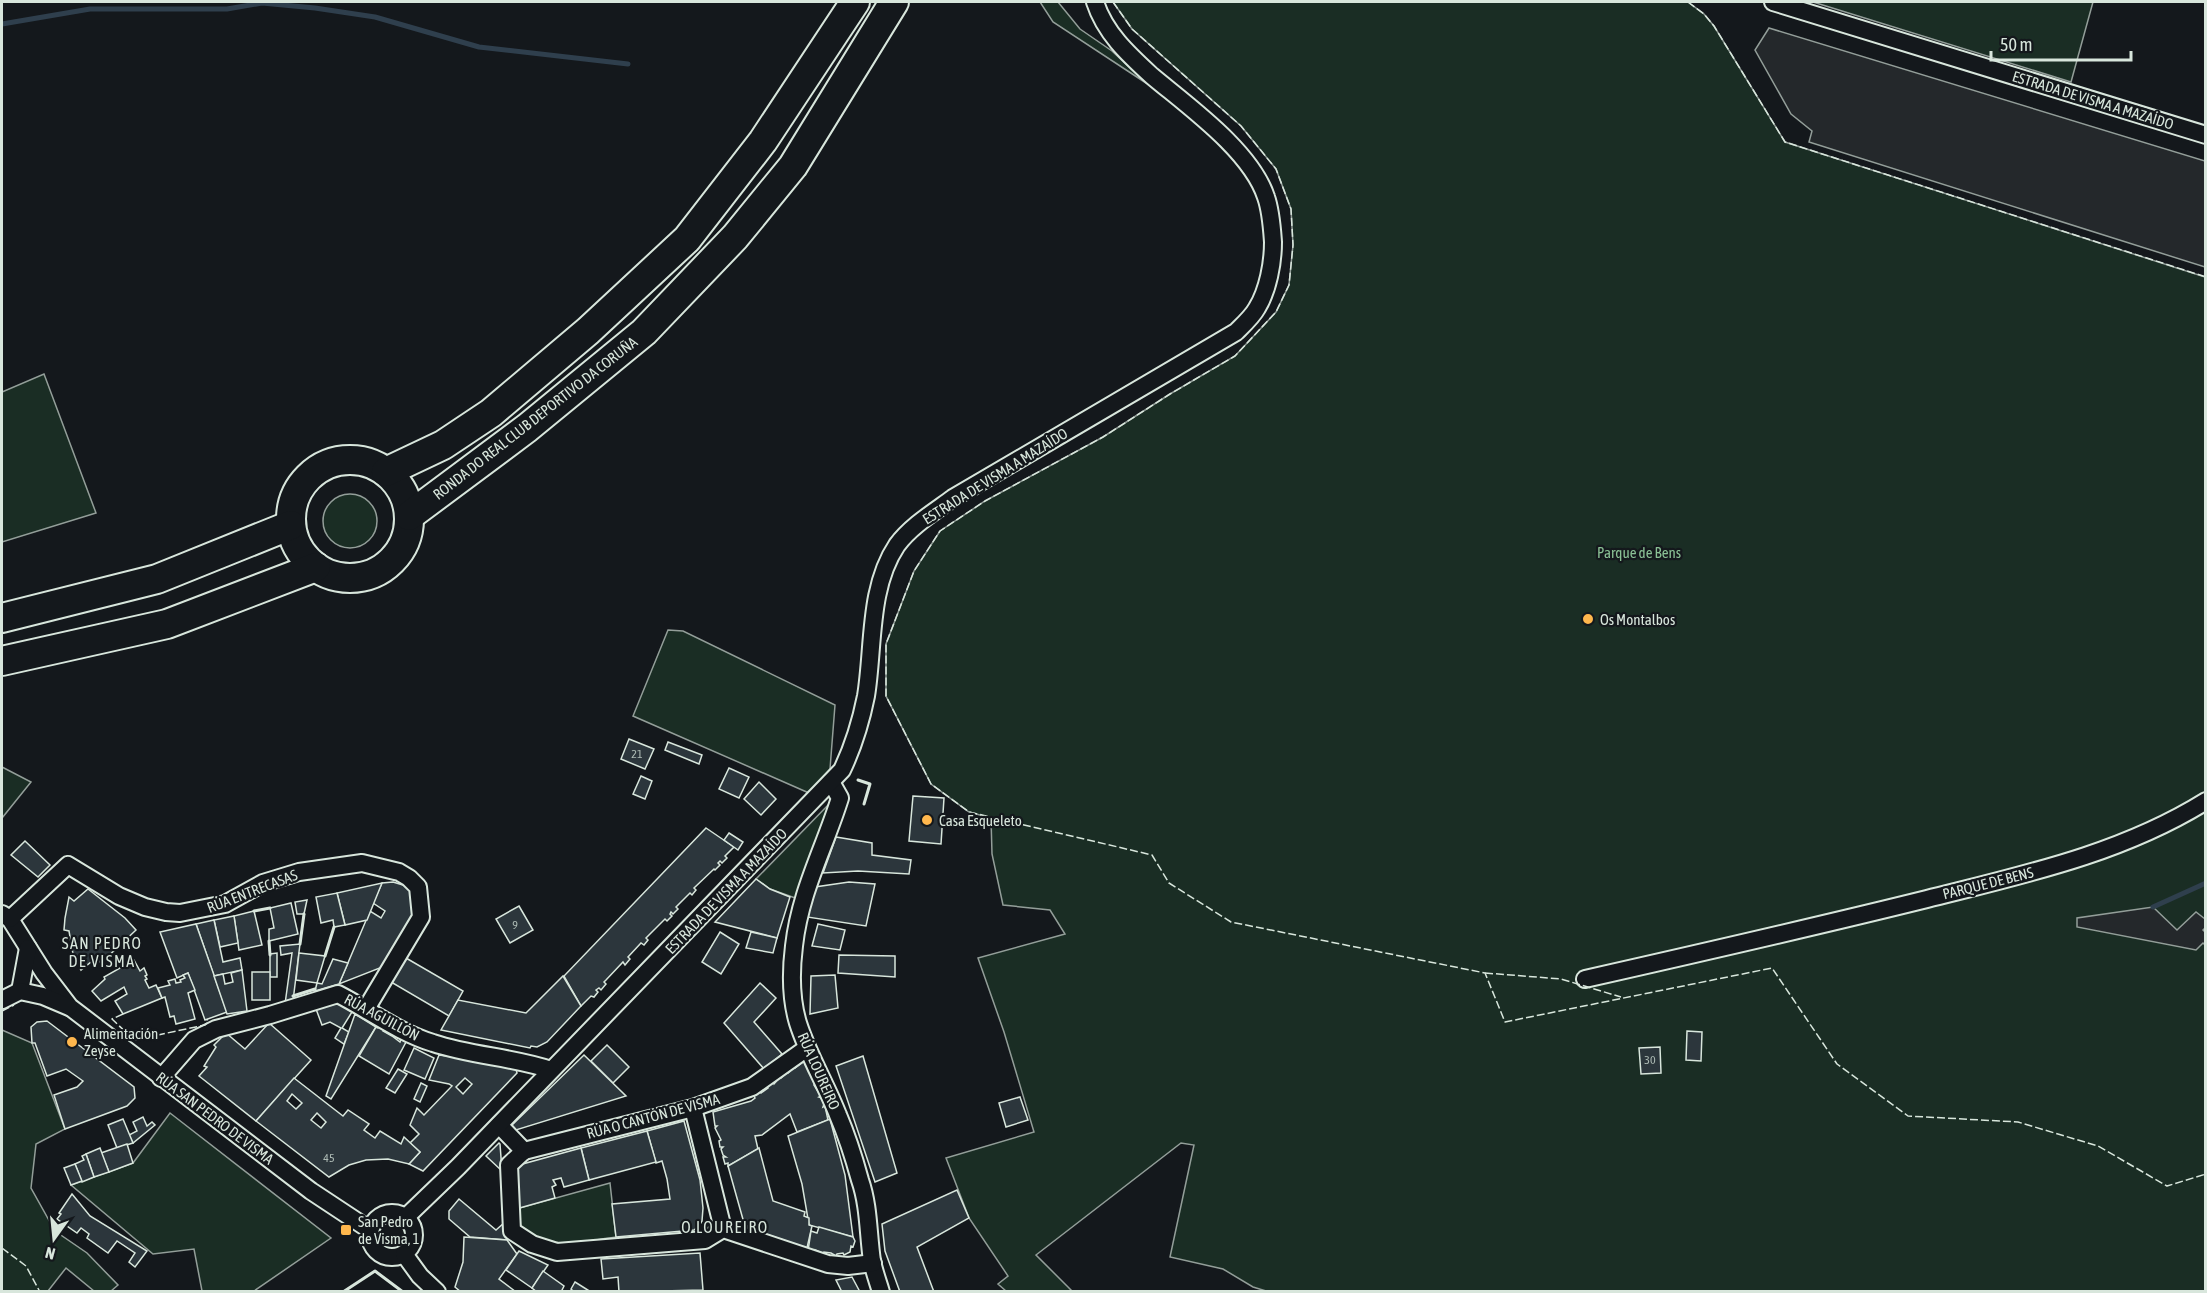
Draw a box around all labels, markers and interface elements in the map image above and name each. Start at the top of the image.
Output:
scale bar [1991,24,2130,62]
text: 50 m [2000,34,2032,55]
street label: ESTRADA DE VISMA A MAZAÍDO [2010,67,2176,133]
street label: RONDA DO REAL CLUB DEPORTIVO DA CORUÑA [430,333,641,503]
street label: ESTRADA DE VISMA A MAZAÍDO [919,424,1071,528]
park label: Parque de Bens [1597,544,1681,561]
place label: Os Montalbos [1600,611,1675,628]
marker: Os Montalbos [1581,612,1595,626]
house number: 21 [631,747,643,761]
place label: Casa Esqueleto [939,812,1022,829]
marker: Casa Esqueleto [920,813,934,827]
street label: ESTRADA DE VISMA A MAZAÍDO [662,825,790,957]
street label: PARQUE DE BENS [1941,864,2035,902]
street label: RÚA ENTRECASAS [204,866,300,916]
house number: 9 [512,918,518,932]
district label: SAN PEDRO DE VISMA [62,934,142,970]
street label: RÚA AGUILLÓN [342,990,422,1044]
place label: Alimentación Zeyse [84,1025,158,1059]
street label: RÚA LOUREIRO [794,1030,844,1112]
marker: Alimentación Zeyse [65,1035,79,1049]
house number: 30 [1644,1053,1656,1067]
street label: RÚA SAN PEDRO DE VISMA [153,1068,277,1168]
street label: RÚA O CANTÓN DE VISMA [585,1090,722,1142]
house number: 45 [323,1151,335,1165]
north arrow [24,1209,84,1269]
place label: San Pedro de Visma, 1 [358,1213,420,1247]
district label: O LOUREIRO [681,1218,769,1236]
marker: San Pedro de Visma, 1 [339,1223,353,1237]
text: N [43,1244,57,1263]

